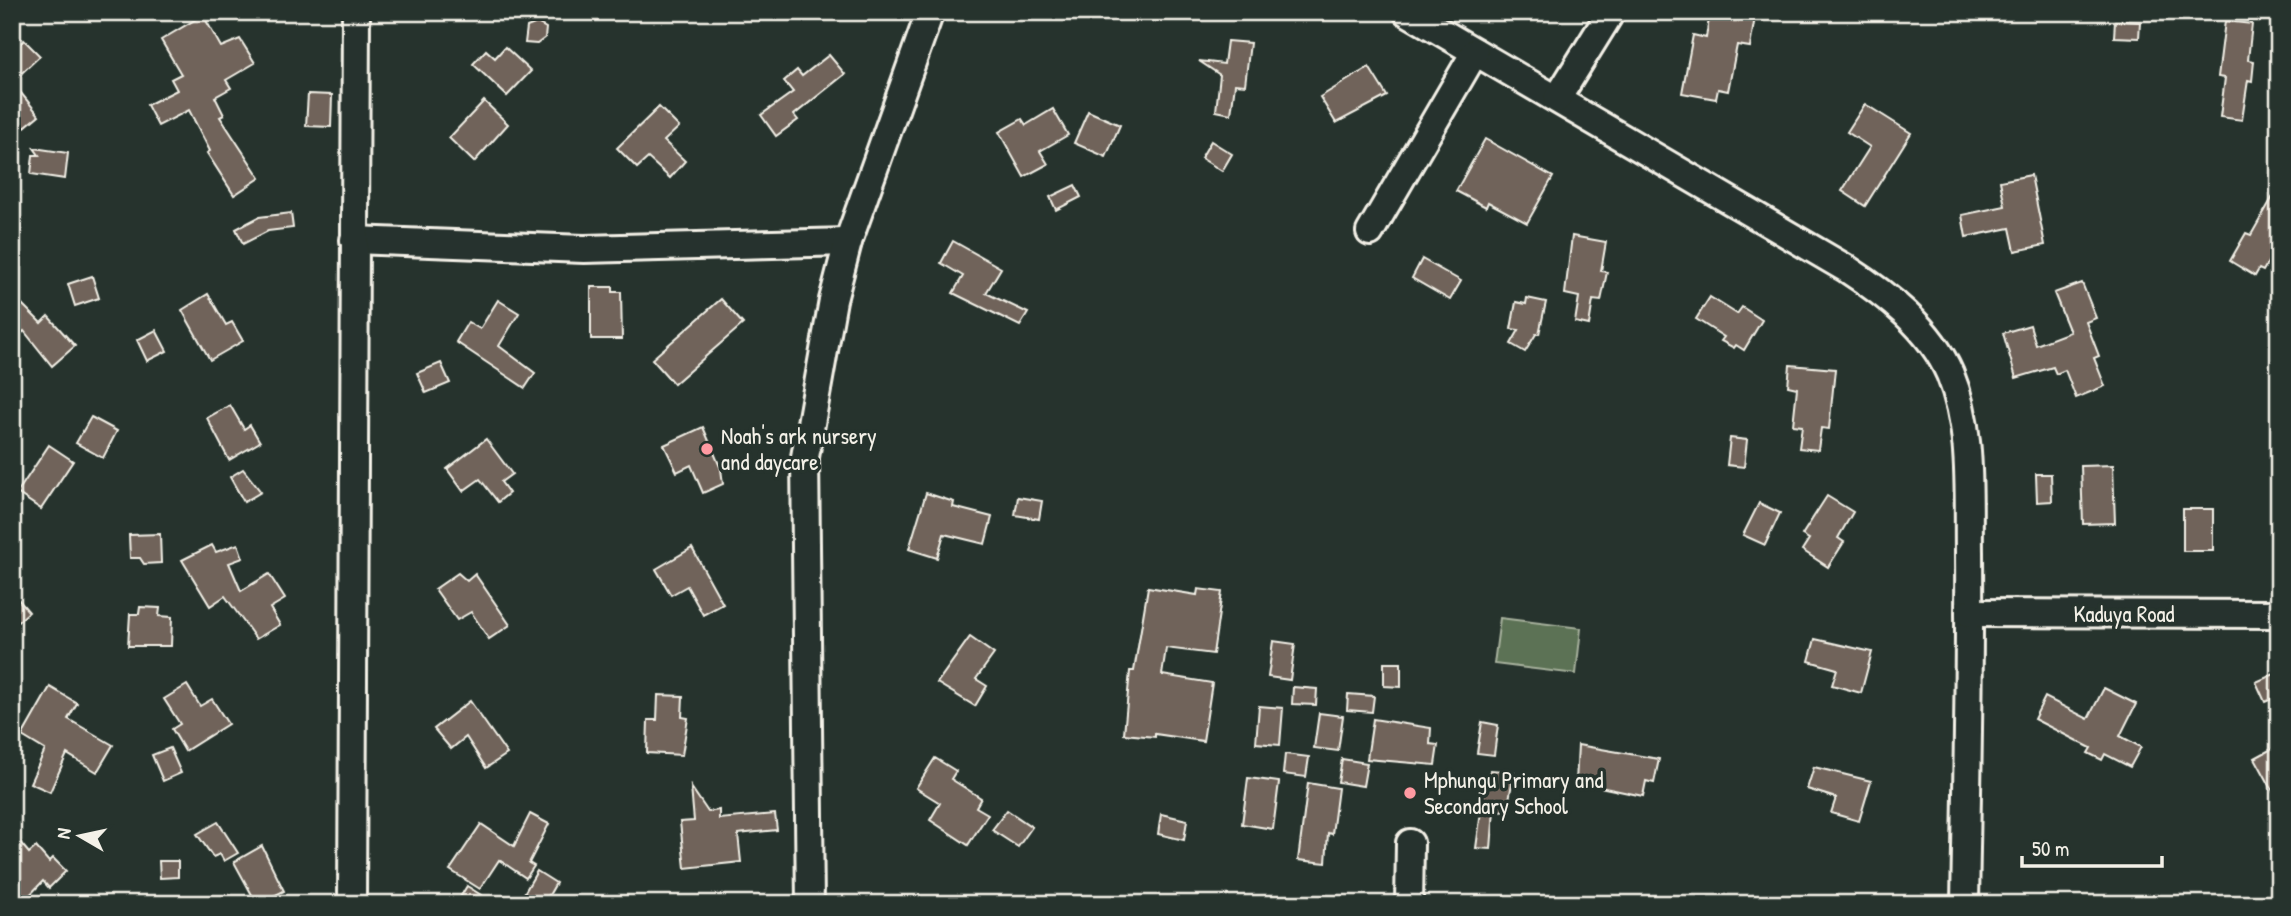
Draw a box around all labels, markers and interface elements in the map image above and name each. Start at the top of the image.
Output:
place label: Noah's ark nursery and daycare [721,420,877,477]
marker: Noah's ark nursery and daycare [699,441,715,457]
street label: Kaduya Road [2074,598,2175,629]
place label: Mphungu Primary and Secondary School [1424,764,1604,821]
marker: Mphungu Primary and Secondary School [1402,785,1418,801]
north arrow [46,800,116,870]
scale bar [2022,825,2162,869]
text: N [50,826,77,840]
text: 50 m [2032,834,2069,863]

